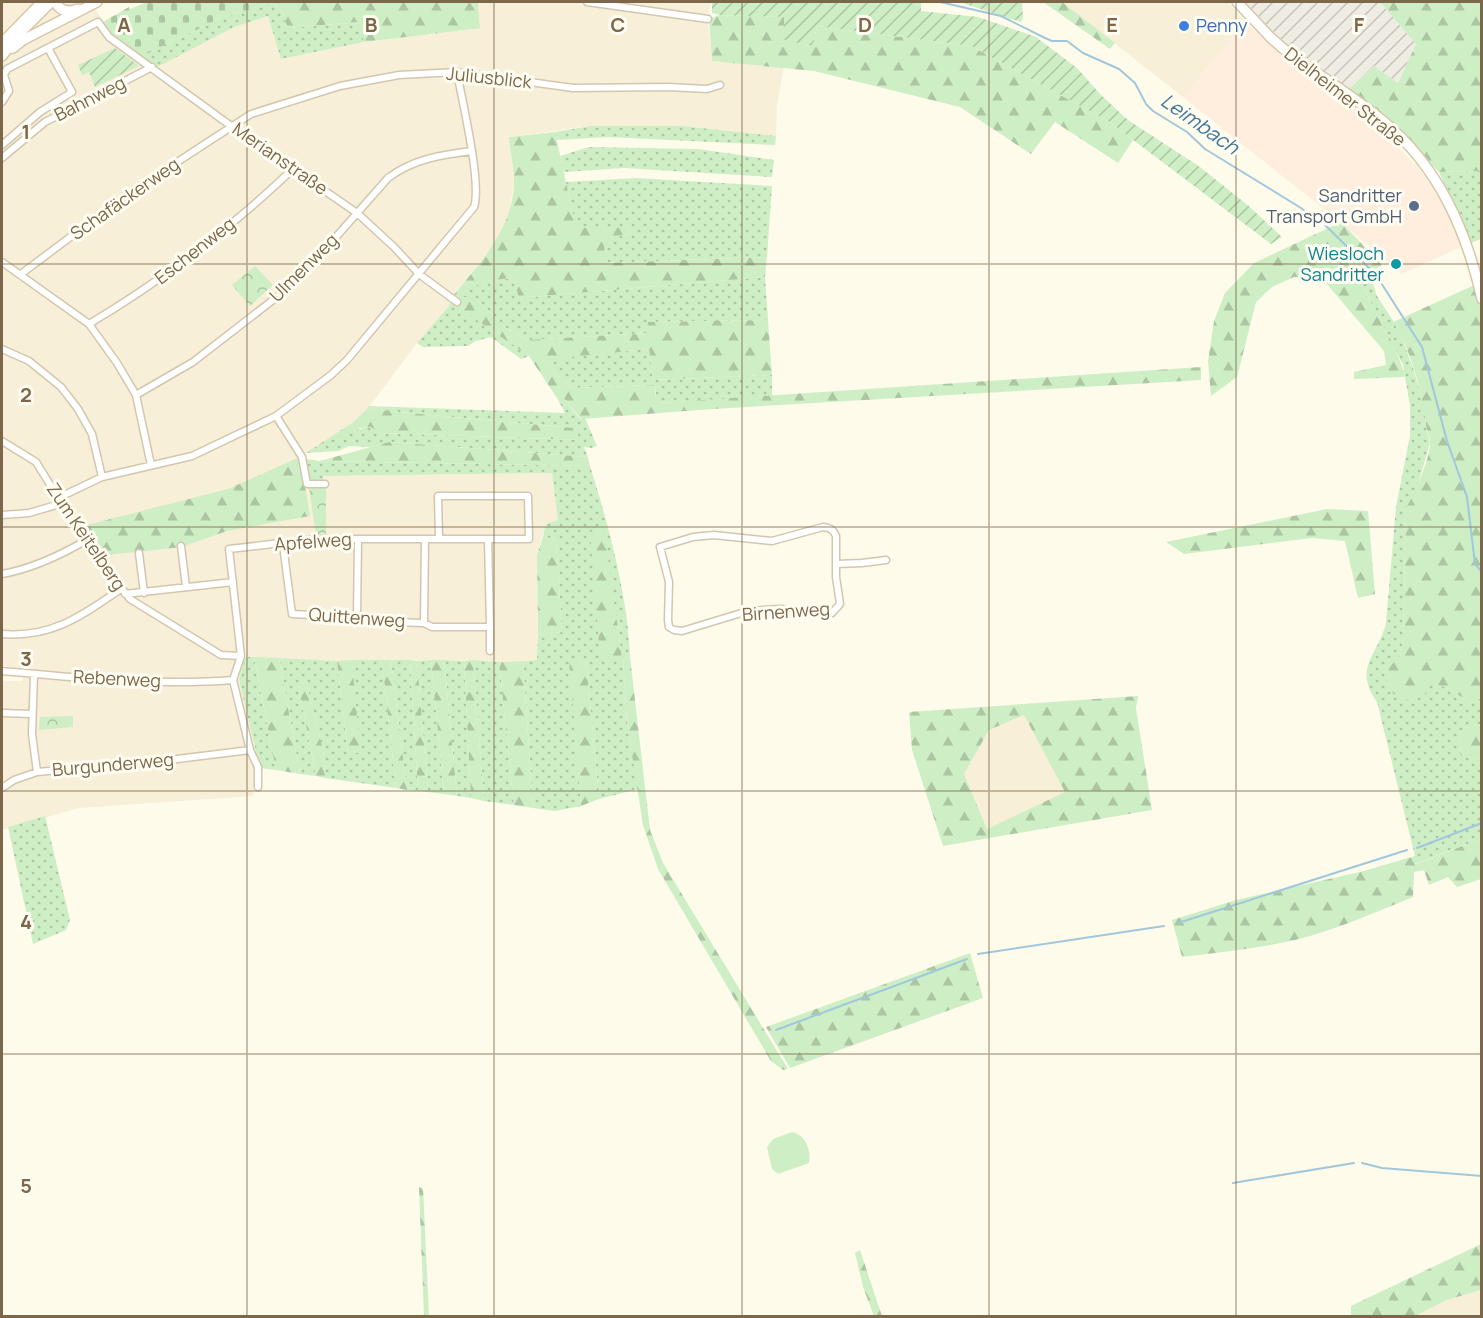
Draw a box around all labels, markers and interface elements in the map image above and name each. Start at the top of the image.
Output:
text: A [117,11,131,38]
text: B [365,11,378,38]
text: C [611,11,625,38]
text: D [858,11,872,38]
text: E [1106,11,1118,38]
text: F [1354,11,1365,38]
place label: Penny [1196,13,1248,37]
marker: Penny [1177,19,1191,33]
street label: Dielheimer Straße [1280,41,1411,151]
street label: Juliusblick [445,61,534,94]
street label: Bahnweg [50,70,129,126]
water label: Leimbach [1156,87,1246,161]
street label: Merianstraße [228,116,333,200]
text: 1 [22,118,30,145]
street label: Schafäckerweg [65,152,184,245]
place label: Sandritter Transport GmbH [1266,183,1403,228]
marker: Sandritter Transport GmbH [1407,199,1421,213]
street label: Eschenweg [149,211,240,289]
street label: Ulmenweg [264,228,343,307]
place label: Wiesloch Sandritter [1301,241,1385,286]
marker: Wiesloch Sandritter [1389,257,1403,271]
text: 2 [20,381,32,408]
street label: Zum Keitelberg [42,478,132,595]
street label: Apfelweg [273,526,352,556]
street label: Birnenweg [741,596,831,626]
street label: Quittenweg [308,602,406,632]
text: 3 [20,645,32,672]
street label: Rebenweg [72,664,162,692]
street label: Burgunderweg [51,747,175,781]
text: 4 [20,908,32,935]
text: 5 [20,1172,32,1199]

